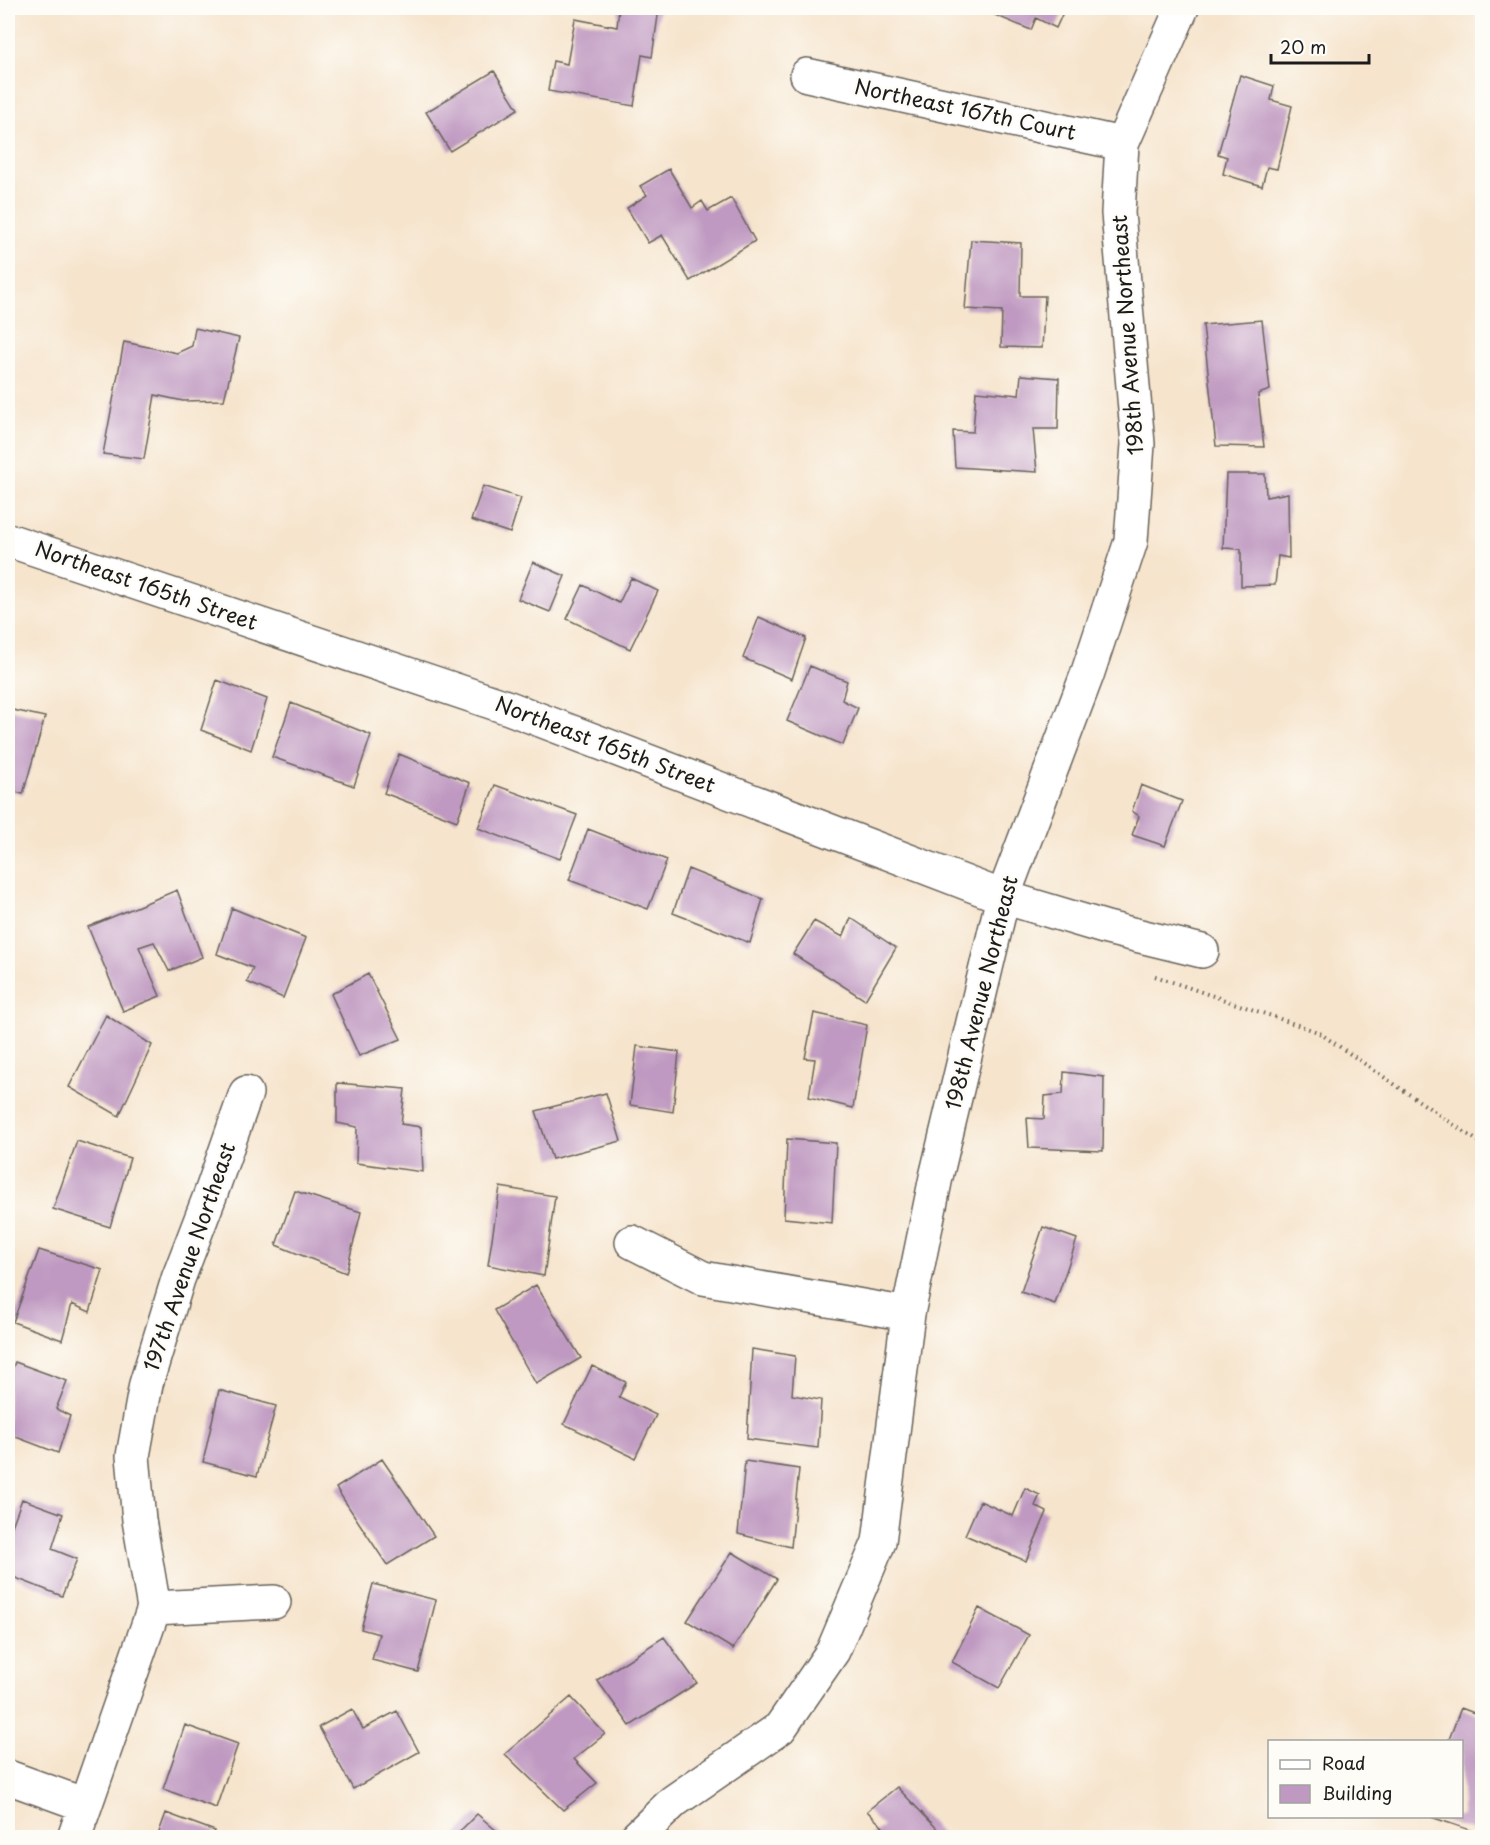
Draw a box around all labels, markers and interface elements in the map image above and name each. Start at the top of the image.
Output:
scale bar [1271,27,1368,65]
text: 20 m [1280,33,1326,60]
street label: Northeast 167th Court [852,69,1079,147]
street label: 198th Avenue Northeast [1102,214,1150,456]
street label: Northeast 165th Street [31,531,262,637]
street label: Northeast 165th Street [491,686,720,800]
street label: 198th Avenue Northeast [935,872,1025,1113]
street label: 197th Avenue Northeast [134,1138,242,1375]
legend [1268,1740,1463,1818]
text: Road [1322,1749,1366,1776]
text: Building [1322,1779,1392,1806]

